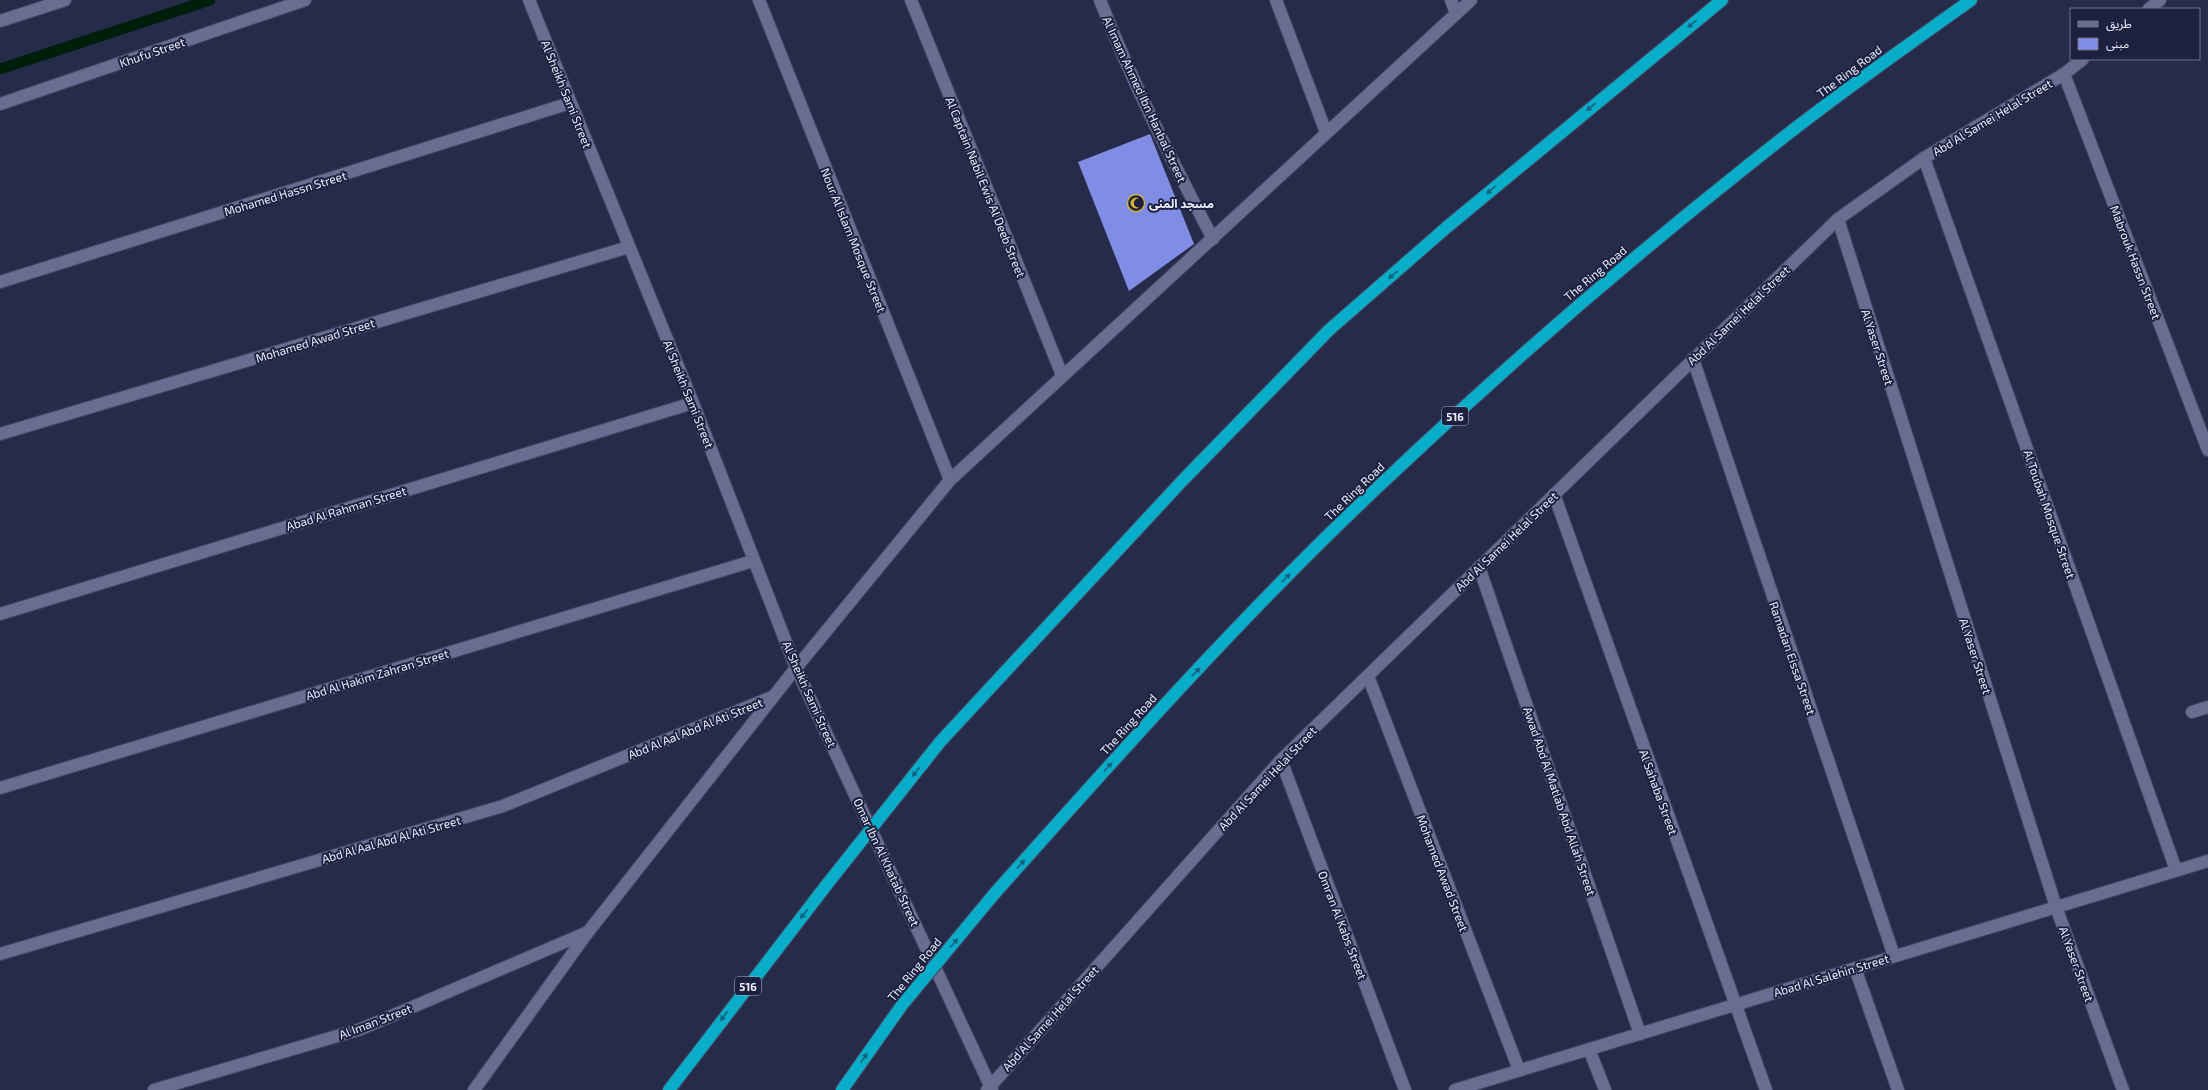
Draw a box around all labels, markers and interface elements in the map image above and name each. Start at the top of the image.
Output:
legend [2070,8,2200,60]
street label: Al Imam Ahmed Ibn Hanbal Street [1100,14,1190,185]
text: طريق [2106,16,2132,32]
one-way arrow [1686,20,1697,29]
street label: Khufu Street [117,34,187,70]
text: مبنى [2106,36,2129,51]
street label: Al Sheikh Sami Street [539,38,595,150]
street label: The Ring Road [1814,42,1884,100]
street label: Abd Al Samei Helal Street [1930,76,2055,158]
street label: Al Captain Nabil Ewis Al Deeb Street [943,95,1029,280]
one-way arrow [1586,102,1596,111]
street label: Nour Al Islam Mosque Street [819,166,890,315]
street label: Mohamed Hassn Street [222,168,348,218]
one-way arrow [1486,185,1497,194]
mosque icon: مسجد المنى [1126,193,1146,213]
place label: مسجد المنى [1149,196,1214,211]
street label: Mabrouk Hassn Street [2108,203,2164,321]
street label: The Ring Road [1561,243,1629,303]
street label: Abd Al Samei Helal Street [1684,262,1792,368]
one-way arrow [1387,270,1398,279]
street label: Al Yaser Street [1859,307,1897,387]
street label: Mohamed Awad Street [254,315,377,365]
street label: Al Sheikh Sami Street [661,338,717,450]
road number: 516 [1442,407,1468,425]
street label: Al Toubah Mosque Street [2021,448,2079,581]
street label: The Ring Road [1321,459,1387,523]
street label: Abad Al Rahman Street [284,483,408,533]
street label: Abd Al Samei Helal Street [1452,488,1560,594]
one-way arrow [1281,573,1291,583]
street label: Ramadan Eissa Street [1767,600,1819,717]
street label: Al Yaser Street [1957,616,1995,696]
street label: Al Sheikh Sami Street [780,639,840,750]
street label: Abd Al Hakim Zahran Street [304,645,451,702]
one-way arrow [1191,667,1200,677]
street label: The Ring Road [1097,691,1159,757]
street label: Abd Al Aal Abd Al Ati Street [626,694,765,761]
street label: Awad Abd Al Matlab Abd Allah Street [1521,705,1599,898]
street label: Abd Al Samei Helal Street [1215,723,1319,833]
street label: Al Sahaba Street [1637,747,1681,837]
one-way arrow [1103,762,1112,773]
one-way arrow [911,767,920,778]
street label: Omar Ibn Al Khatab Street [851,796,923,929]
street label: Abd Al Aal Abd Al Ati Street [320,812,463,866]
street label: Mohamed Awad Street [1414,813,1472,934]
one-way arrow [1016,859,1025,869]
street label: Omran Al Kabs Street [1316,869,1370,982]
one-way arrow [800,908,808,919]
street label: Al Yaser Street [2057,925,2097,1004]
street label: The Ring Road [884,935,944,1003]
one-way arrow [950,937,958,948]
street label: Abad Al Salehin Street [1772,951,1891,999]
street label: Abd Al Samei Helal Street [999,962,1101,1074]
road number: 516 [735,977,761,995]
street label: Al Iman Street [337,1001,414,1041]
one-way arrow [720,1011,729,1022]
one-way arrow [860,1053,868,1063]

